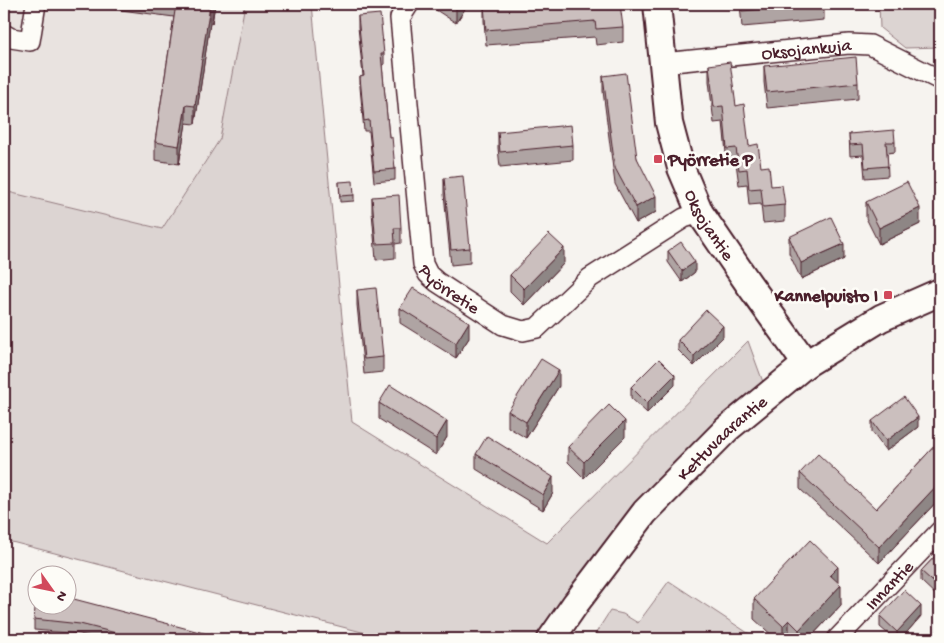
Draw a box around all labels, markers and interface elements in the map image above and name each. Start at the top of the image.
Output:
street label: Oksojankuja [760,36,854,66]
place label: Pyörretie P [667,151,754,172]
marker: Pyörretie P [652,153,664,165]
street label: Oksojantie [678,187,738,266]
street label: Pyörretie [412,261,483,320]
place label: Kannelpuisto I [774,287,878,308]
marker: Kannelpuisto I [882,289,894,301]
street label: Kettuvaarantie [674,392,773,486]
street label: Innantie [862,557,920,616]
north arrow [28,566,78,616]
text: N [51,587,70,604]

